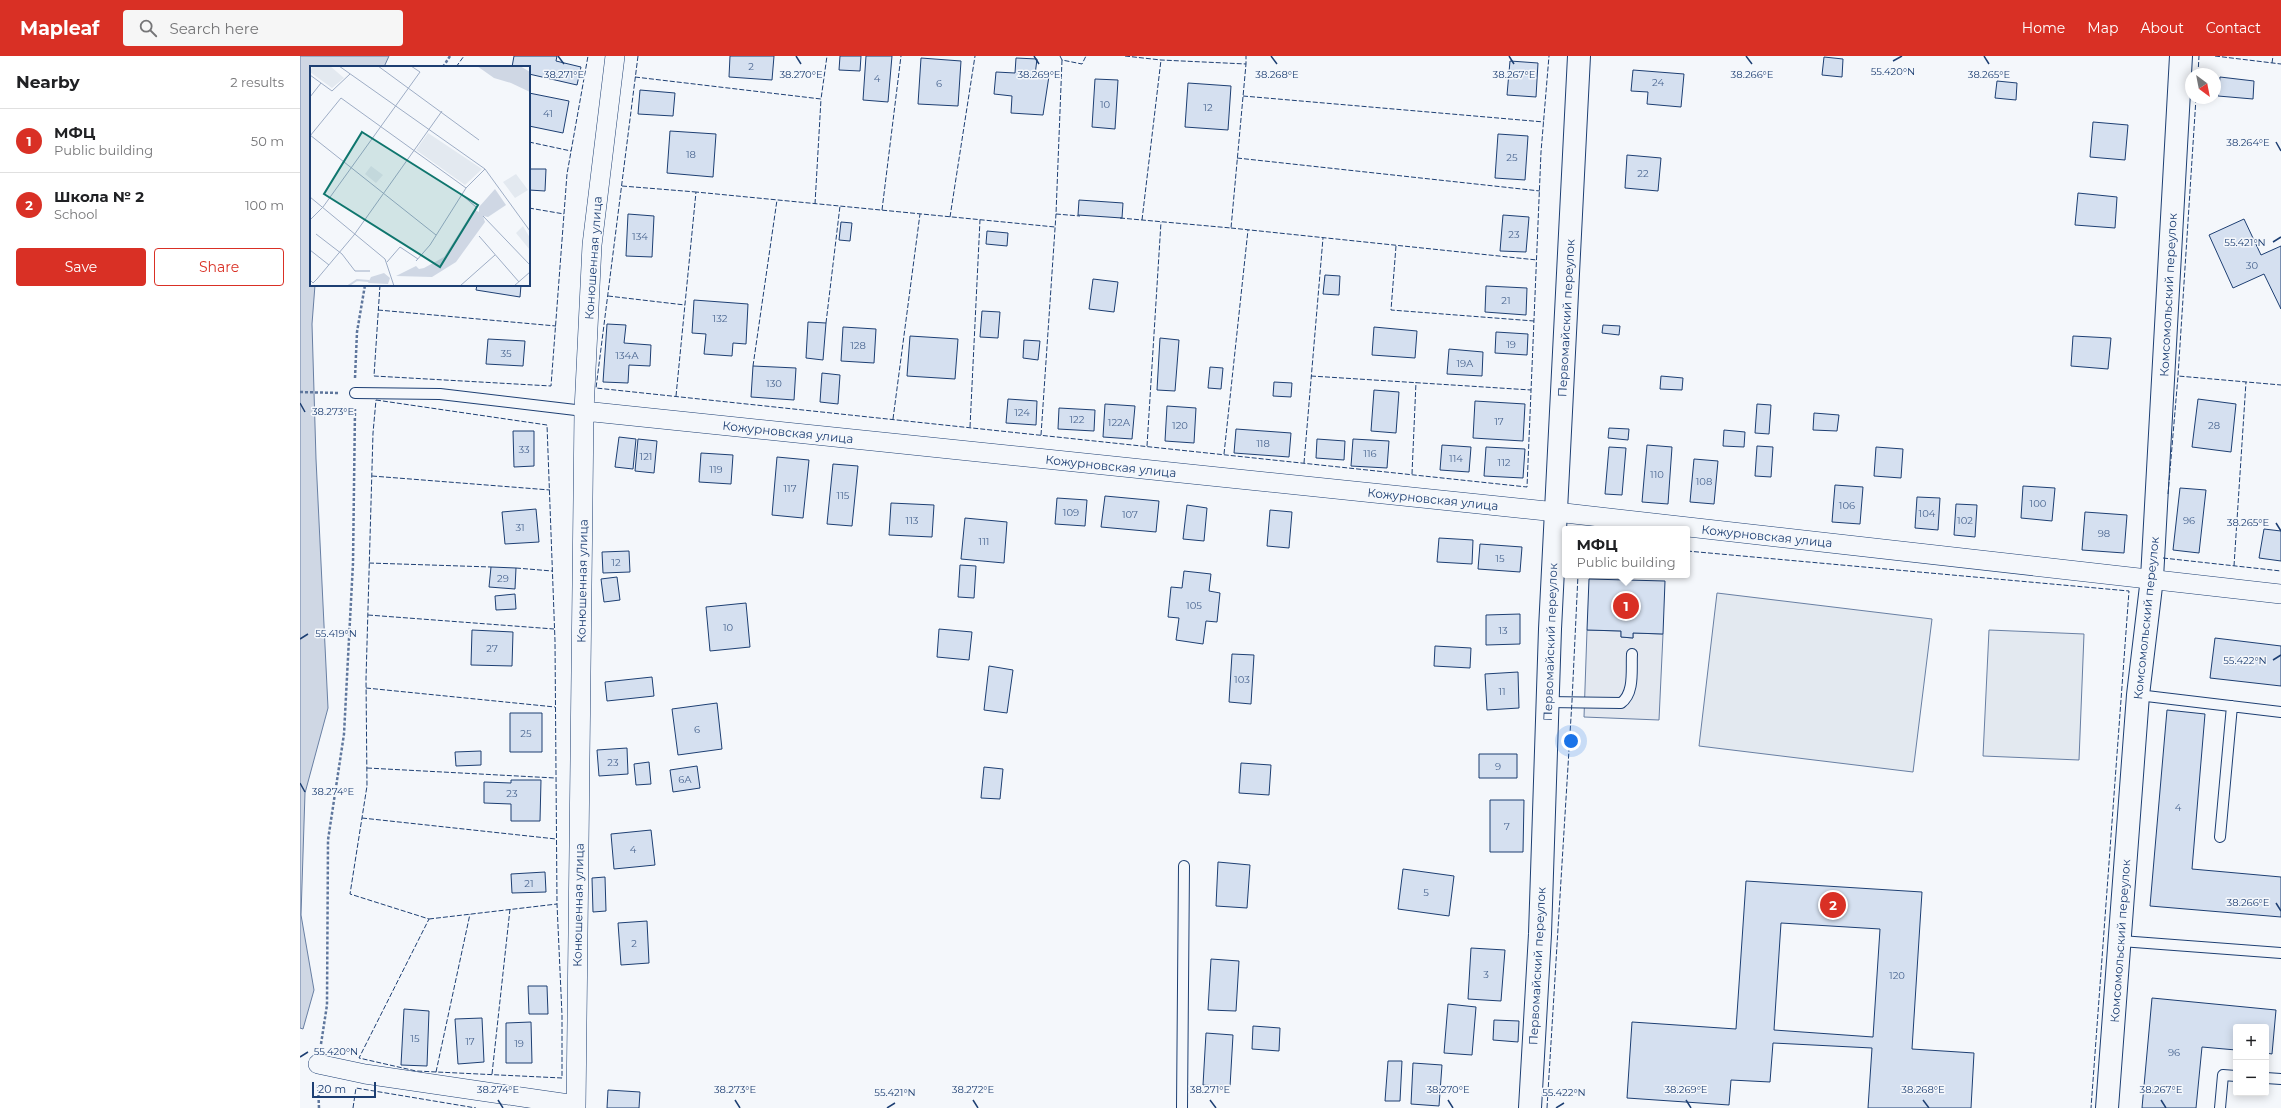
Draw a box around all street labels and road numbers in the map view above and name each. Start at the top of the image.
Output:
street label: Конюшенная улица [581,196,605,320]
street label: Комсомольский переулок [2156,213,2180,377]
street label: Первомайский переулок [1554,239,1578,397]
street label: Кожурновская улица [722,418,854,446]
street label: Кожурновская улица [1045,452,1177,480]
street label: Кожурновская улица [1367,485,1499,513]
street label: Конюшенная улица [573,519,591,643]
street label: Кожурновская улица [1701,522,1833,550]
street label: Комсомольский переулок [2130,536,2162,700]
street label: Первомайский переулок [1540,563,1560,721]
street label: Конюшенная улица [569,843,587,967]
street label: Комсомольский переулок [2107,859,2133,1023]
street label: Первомайский переулок [1525,887,1549,1045]

